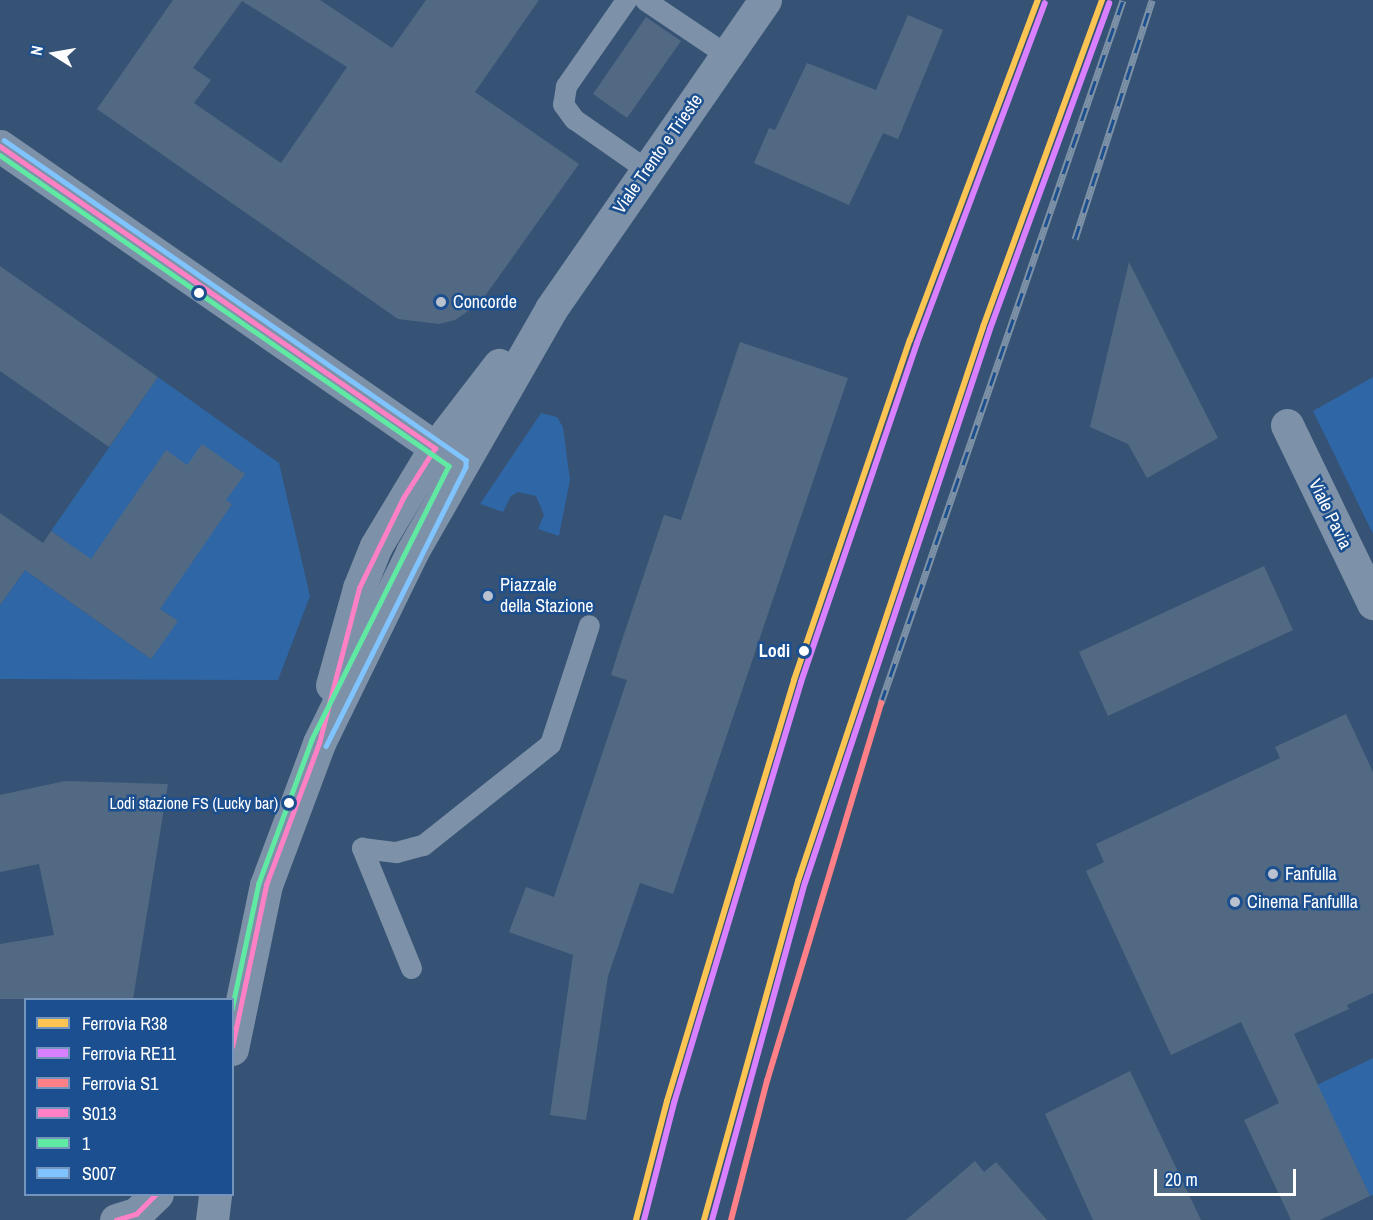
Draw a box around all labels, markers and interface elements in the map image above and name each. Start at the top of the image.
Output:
north arrow [24,24,84,84]
text: N [25,44,48,57]
street label: Viale Trento e Trieste [609,90,707,218]
unlabelled marker [193,287,205,299]
place label: Concorde [453,291,517,313]
marker: Concorde [434,295,448,309]
street label: Viale Pavia [1304,475,1356,553]
place label: Piazzale della Stazione [500,575,594,618]
marker: Piazzale della Stazione [481,589,495,603]
place label: Lodi [759,640,790,662]
marker: Lodi [795,642,813,660]
place label: Lodi stazione FS (Lucky bar) [110,793,278,813]
marker: Lodi stazione FS (Lucky bar) [283,797,295,809]
place label: Fanfulla [1285,863,1337,885]
marker: Fanfulla [1266,867,1280,881]
place label: Cinema Fanfullla [1247,891,1358,913]
marker: Cinema Fanfullla [1228,895,1242,909]
legend [24,998,234,1196]
text: Ferrovia R38 [82,1011,167,1036]
text: Ferrovia RE11 [82,1041,176,1066]
text: Ferrovia S1 [82,1071,158,1096]
text: S013 [82,1101,116,1126]
text: 1 [82,1131,90,1156]
scale bar [1157,1157,1300,1195]
text: S007 [82,1161,116,1186]
text: 20 m [1165,1167,1198,1192]

